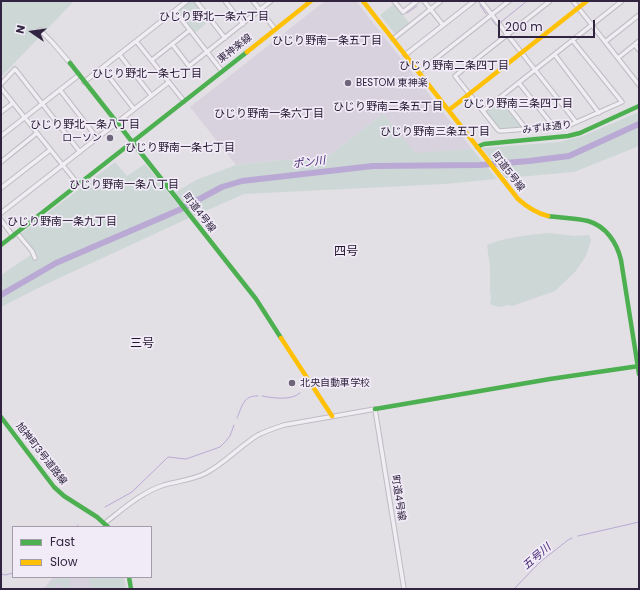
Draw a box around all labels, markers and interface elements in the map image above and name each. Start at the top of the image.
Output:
district label: ひじり野北一条六丁目 [159,10,269,24]
north arrow [12,12,52,52]
scale bar [500,12,597,38]
text: 200 m [505,18,543,35]
text: N [12,23,29,35]
street label: 東神楽線 [216,32,254,66]
district label: ひじり野南一条五丁目 [272,34,382,48]
district label: ひじり野南二条四丁目 [399,59,509,73]
district label: ひじり野北一条七丁目 [92,67,202,81]
place label: BESTOM 東神楽 [356,77,428,89]
marker: BESTOM 東神楽 [343,78,353,88]
district label: ひじり野南三条四丁目 [463,97,573,111]
district label: ひじり野南二条五丁目 [333,100,443,114]
district label: ひじり野南一条六丁目 [214,107,324,121]
district label: ひじり野北一条八丁目 [30,118,140,132]
street label: みずほ通り [521,119,573,137]
district label: ひじり野南三条五丁目 [380,125,490,139]
place label: ローソン [62,132,102,144]
marker: ローソン [105,133,115,143]
district label: ひじり野南一条七丁目 [125,141,235,155]
street label: 町道5号線 [489,150,527,194]
water label: ポン川 [292,154,326,172]
district label: ひじり野南一条八丁目 [69,178,179,192]
street label: 町道4号線 [180,191,218,235]
district label: ひじり野南一条九丁目 [7,215,117,229]
district label: 四号 [334,245,358,259]
district label: 三号 [130,337,154,351]
place label: 北央自動車学校 [300,377,370,389]
marker: 北央自動車学校 [287,378,297,388]
street label: 旭神町3号道路線 [13,420,69,488]
street label: 町道4号線 [388,474,408,522]
legend [12,526,152,578]
text: Fast [50,533,75,550]
water label: 五号川 [520,541,554,573]
text: Slow [50,553,78,570]

